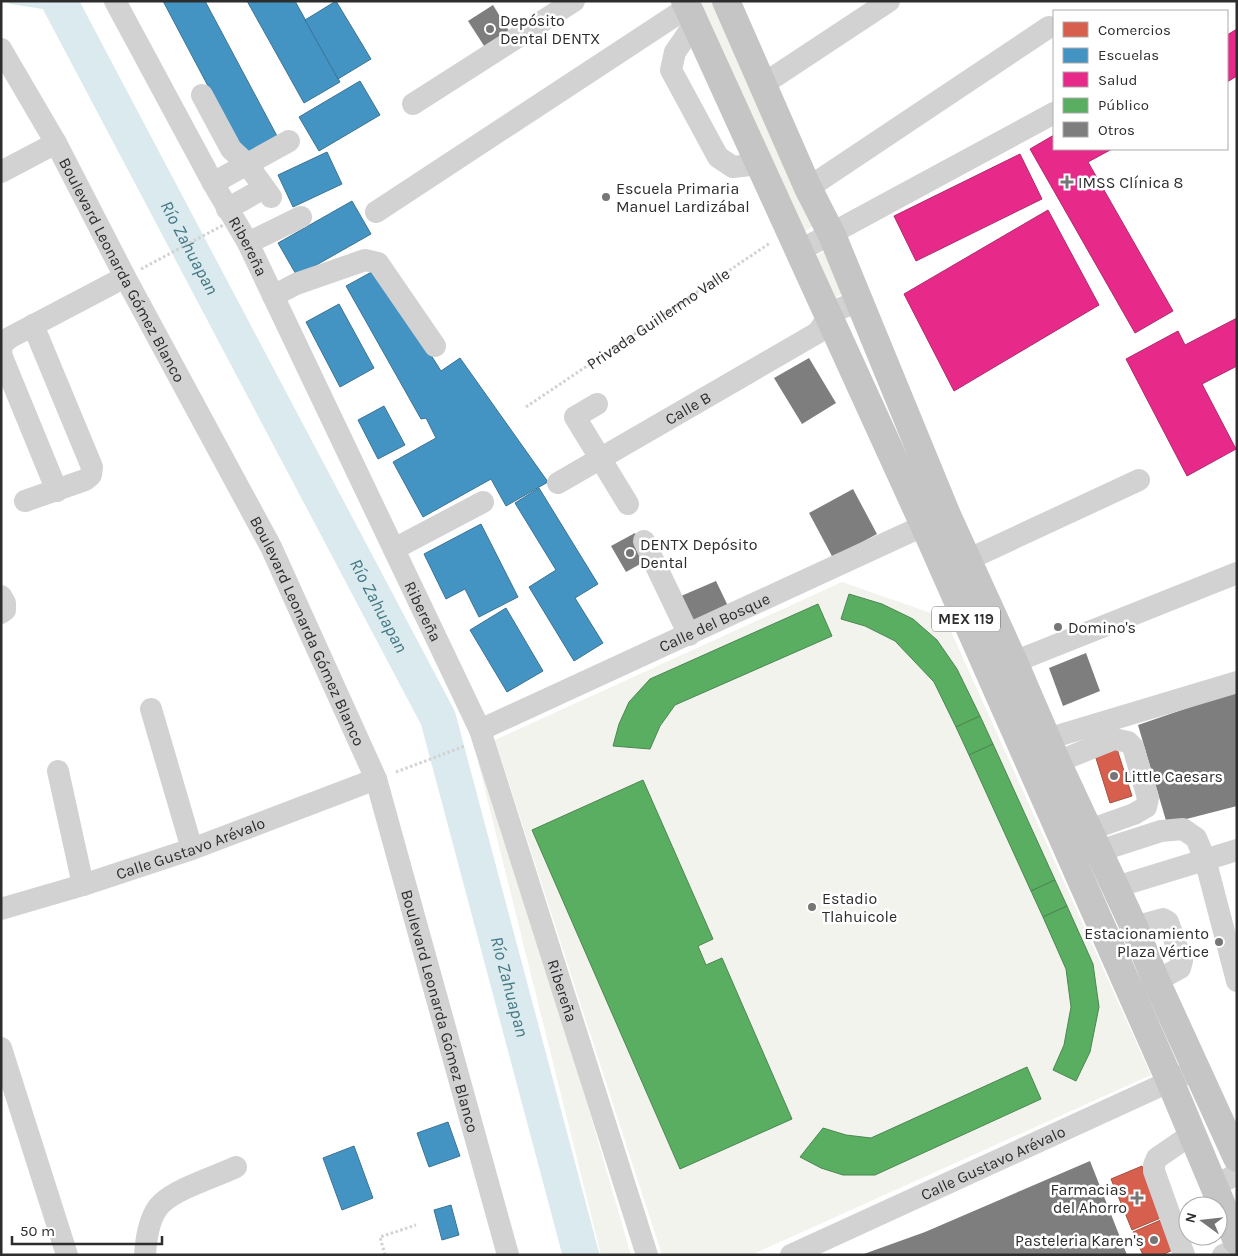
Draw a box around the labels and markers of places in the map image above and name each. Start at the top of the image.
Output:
place label: Depósito Dental DENTX [500,11,600,48]
marker: Depósito Dental DENTX [484,23,496,35]
place label: IMSS Clínica 8 [1078,173,1183,192]
marker: IMSS Clínica 8 [1060,175,1074,189]
place label: Escuela Primaria Manuel Lardizábal [616,179,750,216]
marker: Escuela Primaria Manuel Lardizábal [600,191,612,203]
place label: DENTX Depósito Dental [640,535,757,572]
marker: DENTX Depósito Dental [624,547,636,559]
place label: Domino's [1068,618,1136,637]
marker: Domino's [1052,621,1064,633]
place label: Little Caesars [1124,767,1223,786]
marker: Little Caesars [1108,770,1120,782]
place label: Estadio Tlahuicole [822,889,897,926]
marker: Estadio Tlahuicole [806,901,818,913]
place label: Estacionamiento Plaza Vértice [1084,924,1209,961]
marker: Estacionamiento Plaza Vértice [1213,936,1225,948]
place label: Farmacias del Ahorro [1050,1180,1127,1217]
marker: Farmacias del Ahorro [1131,1192,1143,1204]
place label: Pasteleria Karen's [1015,1231,1144,1250]
marker: Pasteleria Karen's [1148,1234,1160,1246]

